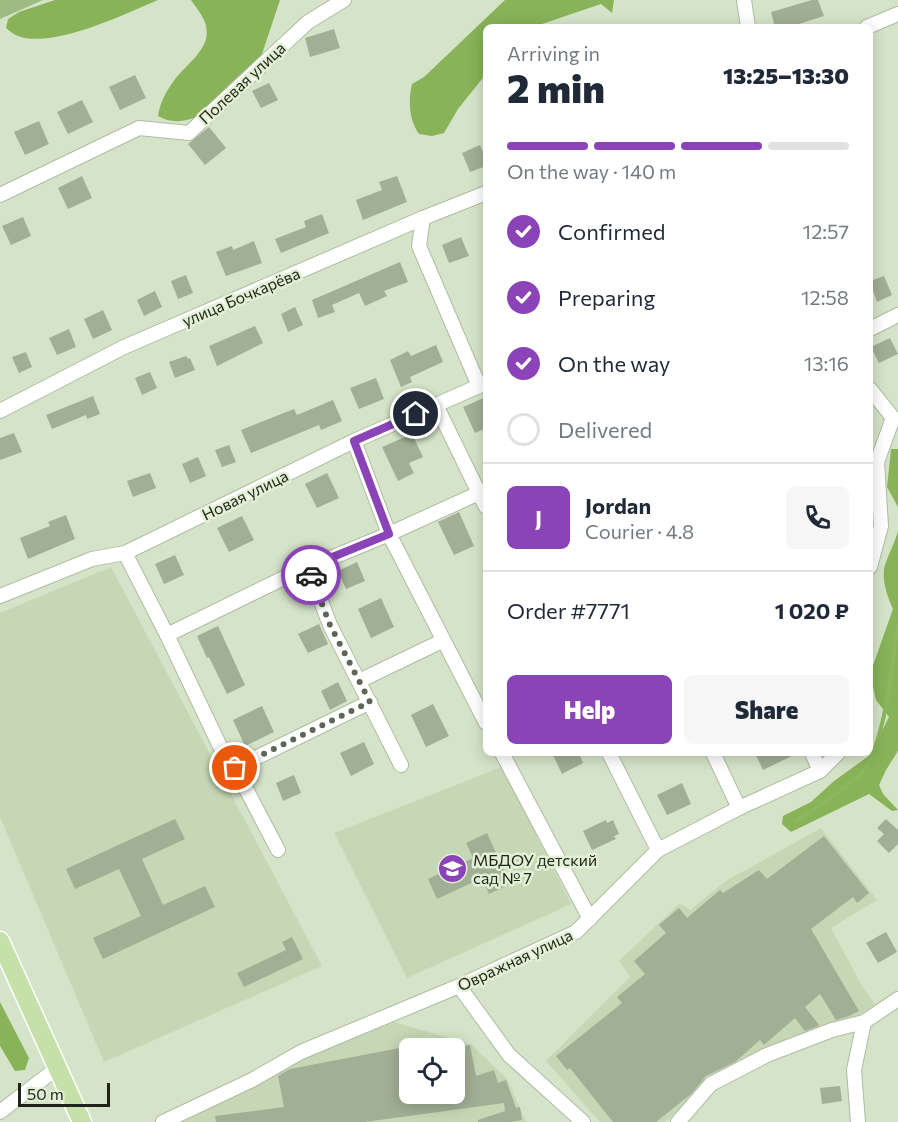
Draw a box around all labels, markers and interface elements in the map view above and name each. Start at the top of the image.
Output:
street label: Полевая улица [195,38,289,127]
text: Arriving in [507,41,600,65]
text: 13:25–13:30 [723,62,849,89]
text: 2 min [507,63,605,111]
text: On the way · 140 m [507,159,676,183]
icon: check [507,215,540,248]
text: Confirmed [558,218,665,245]
text: 12:57 [803,219,849,243]
street label: улица Бочкарёва [179,263,303,330]
icon: check [507,281,540,314]
text: Preparing [558,284,655,311]
text: 12:58 [801,285,849,309]
icon: check [507,347,540,380]
text: On the way [558,350,670,377]
text: 13:16 [804,351,849,375]
pin [390,388,441,439]
icon: home [399,397,432,430]
text: Delivered [558,416,652,443]
street label: Новая улица [199,466,291,524]
button: phone [786,486,849,549]
text: Jordan [585,492,651,519]
text: J [535,504,542,531]
text: Courier · 4.8 [585,519,694,543]
courier [281,545,341,605]
icon: car [295,559,328,592]
text: Order #7771 [507,597,630,624]
text: 1 020 ₽ [775,597,849,624]
button: Help [507,675,672,744]
button: Share [684,675,849,744]
pin [209,742,260,793]
icon: bag [218,751,251,784]
place label: МБДОУ детский сад № 7 [473,850,597,887]
school or university icon: МБДОУ детский сад № 7 [436,853,468,885]
street label: Овражная улица [454,925,575,994]
map controls [399,1038,465,1104]
button: locate [399,1038,465,1104]
scale bar [18,1080,110,1108]
text: 50 m [27,1084,64,1103]

